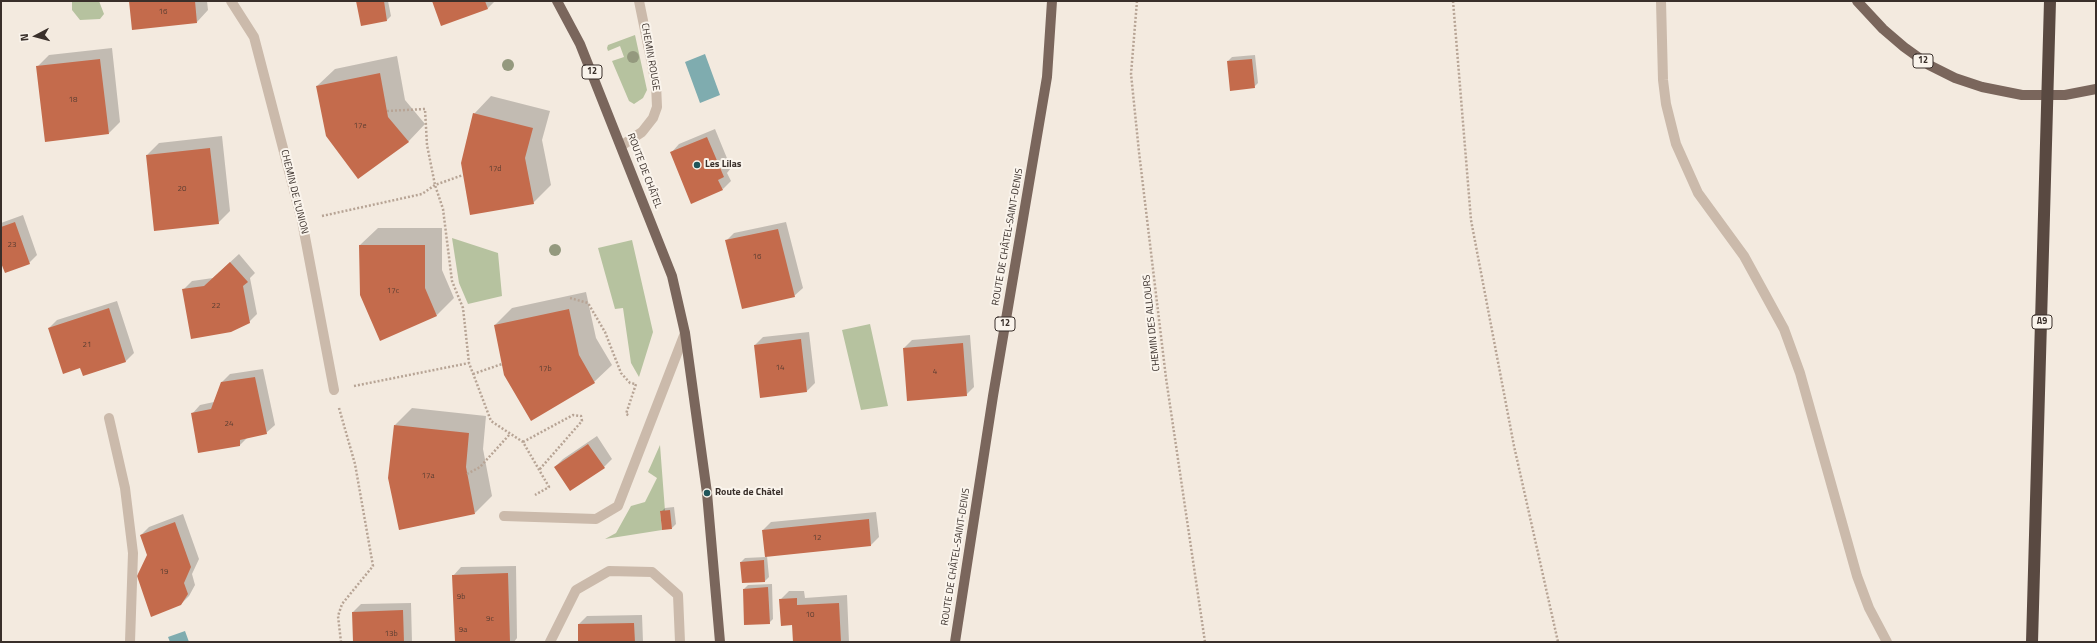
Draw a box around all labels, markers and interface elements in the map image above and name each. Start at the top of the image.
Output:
house number: 16 [159,7,167,17]
north arrow [16,16,56,56]
street label: CHEMIN ROUGE [638,22,662,92]
text: N [16,33,32,42]
road number: 12 [1913,54,1933,68]
road number: 12 [582,65,602,79]
house number: 18 [69,95,77,105]
house number: 17e [354,121,366,131]
street label: ROUTE DE CHÂTEL [624,132,664,210]
street label: CHEMIN DE L'UNION [278,148,310,236]
place label: Les Lilas [705,159,742,171]
marker: Les Lilas [692,160,702,170]
house number: 17d [488,164,502,174]
street label: ROUTE DE CHÂTEL-SAINT-DENIS [990,167,1026,307]
house number: 20 [178,184,186,194]
house number: 23 [8,240,16,250]
house number: 16 [753,252,761,262]
street label: CHEMIN DES ALLOURS [1141,274,1163,372]
house number: 17c [387,286,399,296]
house number: 22 [212,301,220,311]
road number: A9 [2032,315,2052,329]
road number: 12 [995,317,1015,331]
house number: 21 [83,340,91,350]
house number: 14 [776,363,784,373]
house number: 17b [538,364,552,374]
house number: 4 [933,367,937,377]
house number: 24 [225,419,233,429]
house number: 17a [422,471,434,481]
place label: Route de Châtel [715,487,783,499]
street label: ROUTE DE CHÂTEL-SAINT-DENIS [939,487,973,627]
marker: Route de Châtel [702,488,712,498]
house number: 12 [813,533,821,543]
house number: 19 [160,567,168,577]
house number: 9b [457,592,465,602]
house number: 10 [806,610,814,620]
house number: 9c [486,614,494,624]
house number: 9a [459,625,467,635]
house number: 13b [384,629,398,639]

